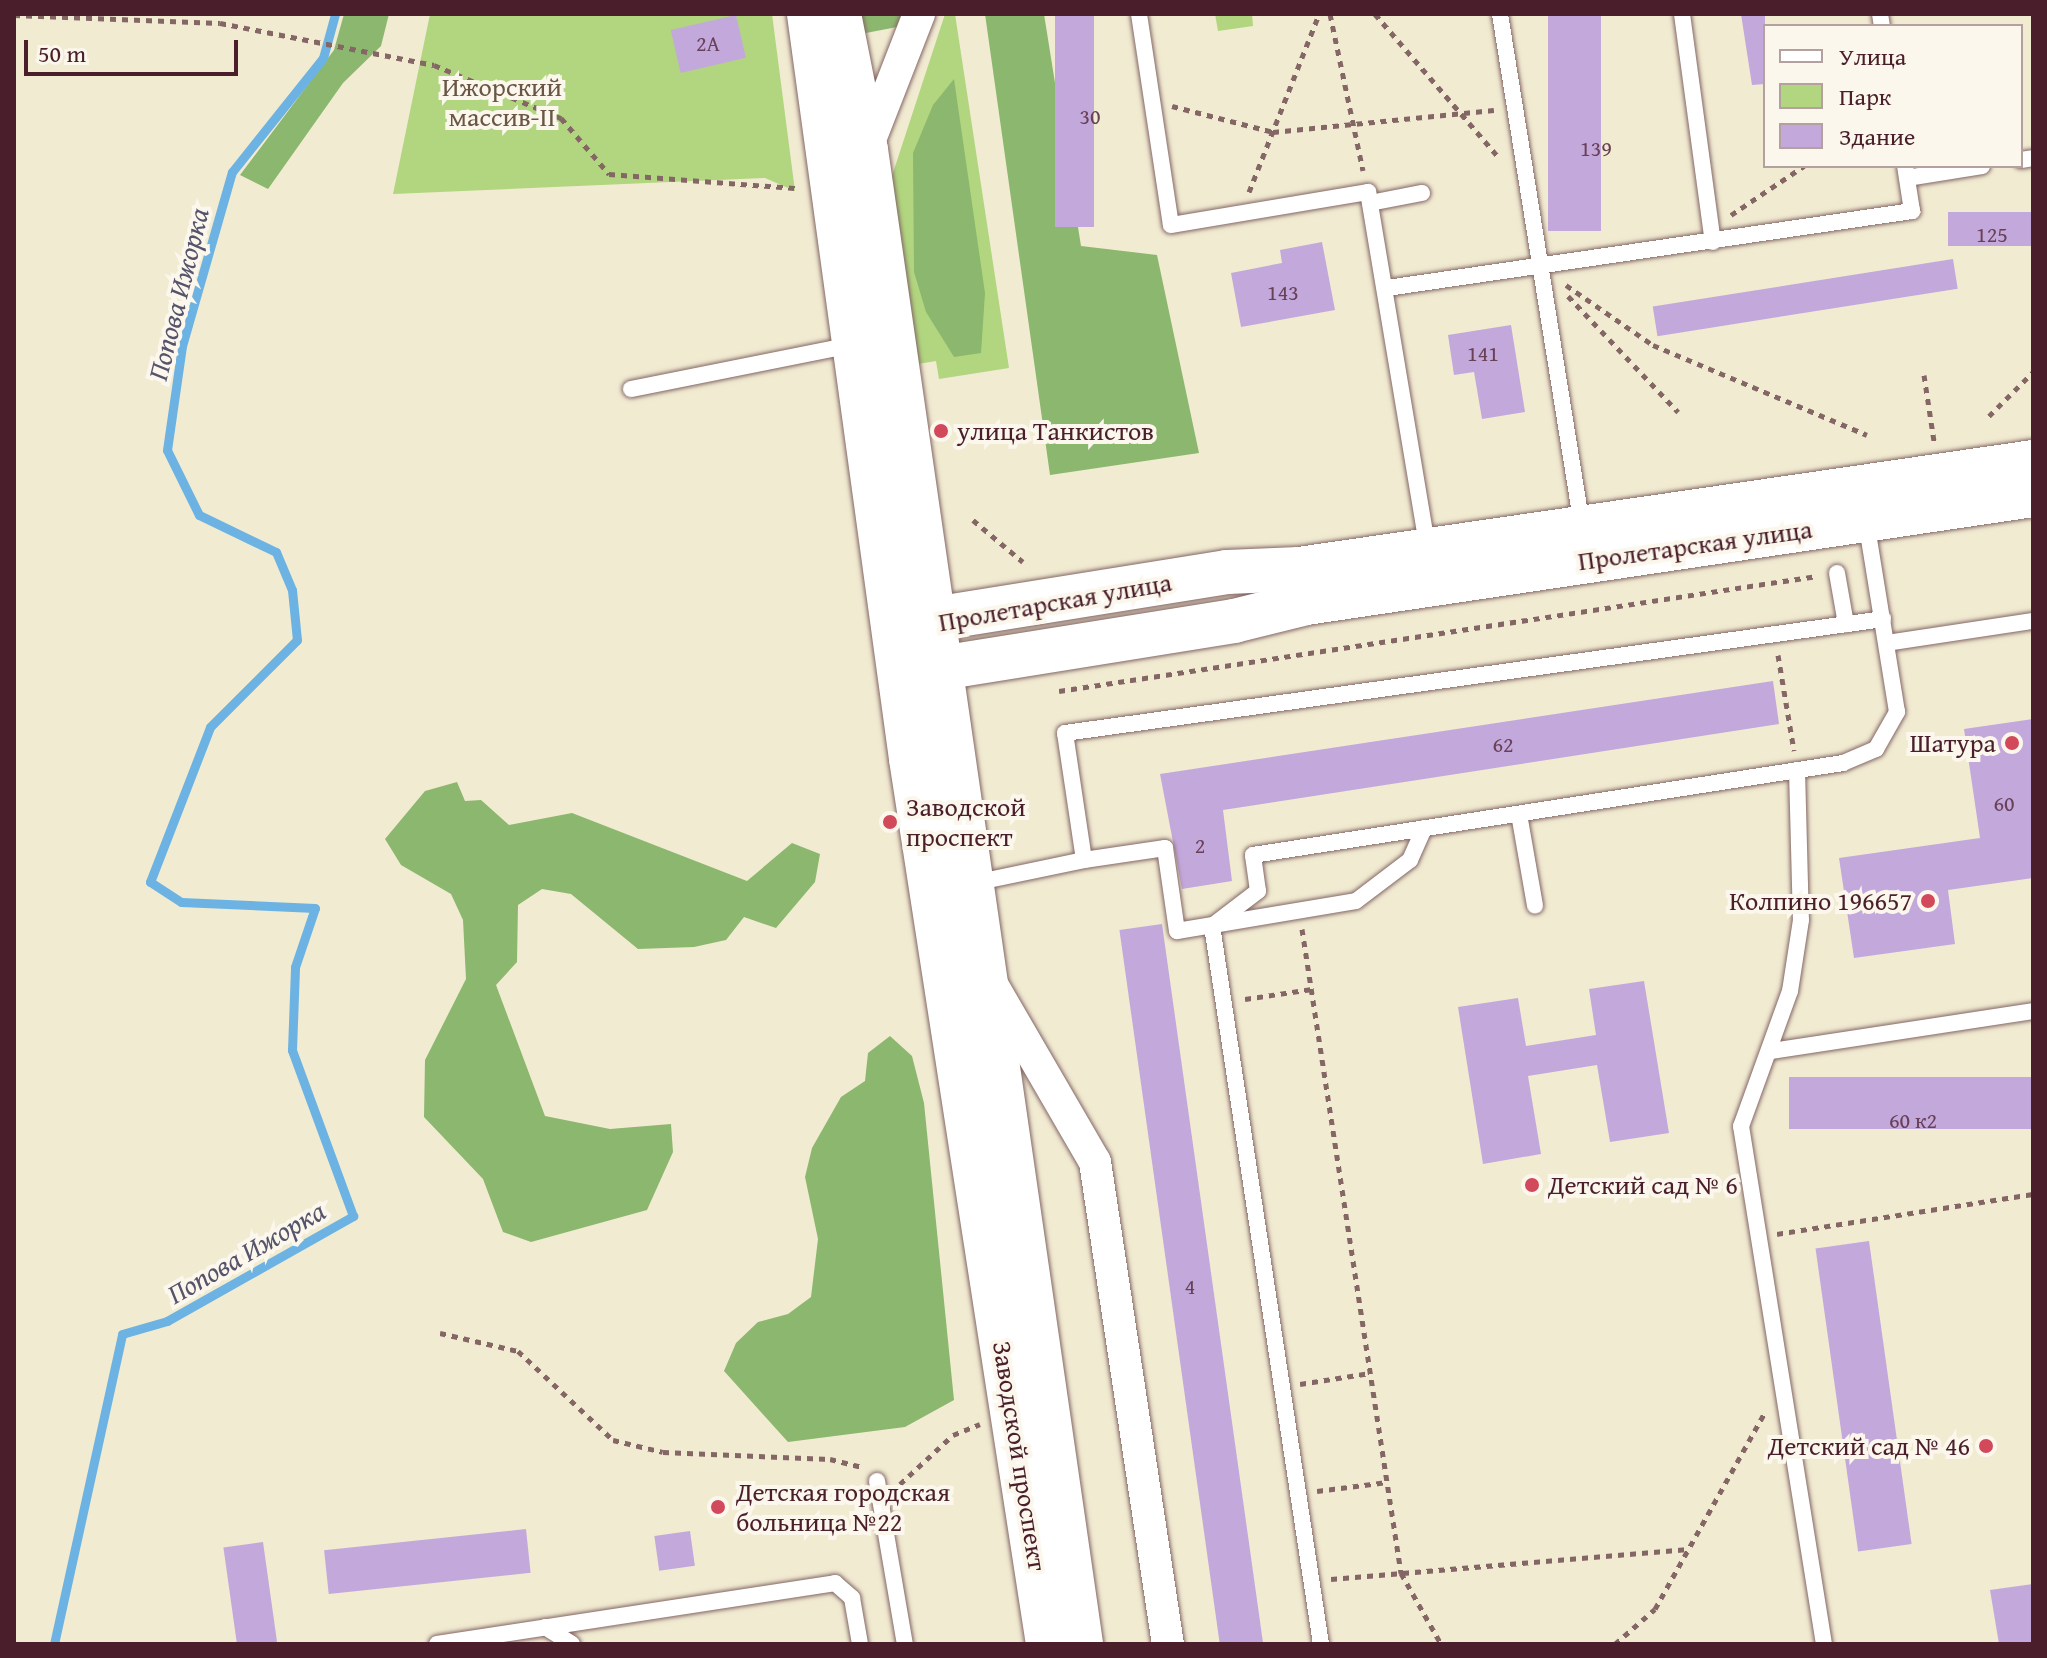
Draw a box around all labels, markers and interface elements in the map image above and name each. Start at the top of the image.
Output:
scale bar [28,24,242,74]
legend [1763,24,2023,168]
house number: 2А [696,31,720,57]
text: 50 m [38,36,86,71]
text: Улица [1839,39,1906,74]
park label: Ижорский массив-II [442,71,562,132]
text: Парк [1839,79,1891,114]
house number: 30 [1079,104,1101,130]
text: Здание [1839,119,1915,154]
house number: 139 [1580,136,1612,162]
water label: Попова Ижорка [140,204,216,384]
house number: 125 [1976,222,2008,248]
house number: 143 [1267,280,1299,306]
house number: 141 [1467,341,1499,367]
place label: улица Танкистов [957,415,1154,447]
marker: улица Танкистов [932,422,950,440]
street label: Пролетарская улица [1576,513,1814,577]
street label: Пролетарская улица [936,566,1174,638]
place label: Шатура [1910,727,1996,759]
house number: 62 [1492,732,1514,758]
marker: Шатура [2003,734,2021,752]
place label: Заводской проспект [906,791,1026,852]
house number: 60 [1993,791,2015,817]
marker: Заводской проспект [881,813,899,831]
house number: 2 [1195,833,1205,859]
place label: Колпино 196657 [1729,885,1912,917]
marker: Колпино 196657 [1919,892,1937,910]
house number: 60 к2 [1889,1108,1937,1134]
place label: Детский сад № 6 [1548,1169,1738,1201]
marker: Детский сад № 6 [1523,1176,1541,1194]
water label: Попова Ижорка [161,1193,331,1311]
house number: 4 [1185,1274,1195,1300]
street label: Заводской проспект [986,1339,1054,1573]
place label: Детский сад № 46 [1768,1430,1970,1462]
marker: Детский сад № 46 [1977,1437,1995,1455]
place label: Детская городская больница №22 [736,1476,950,1538]
marker: Детская городская больница №22 [707,1496,729,1518]

